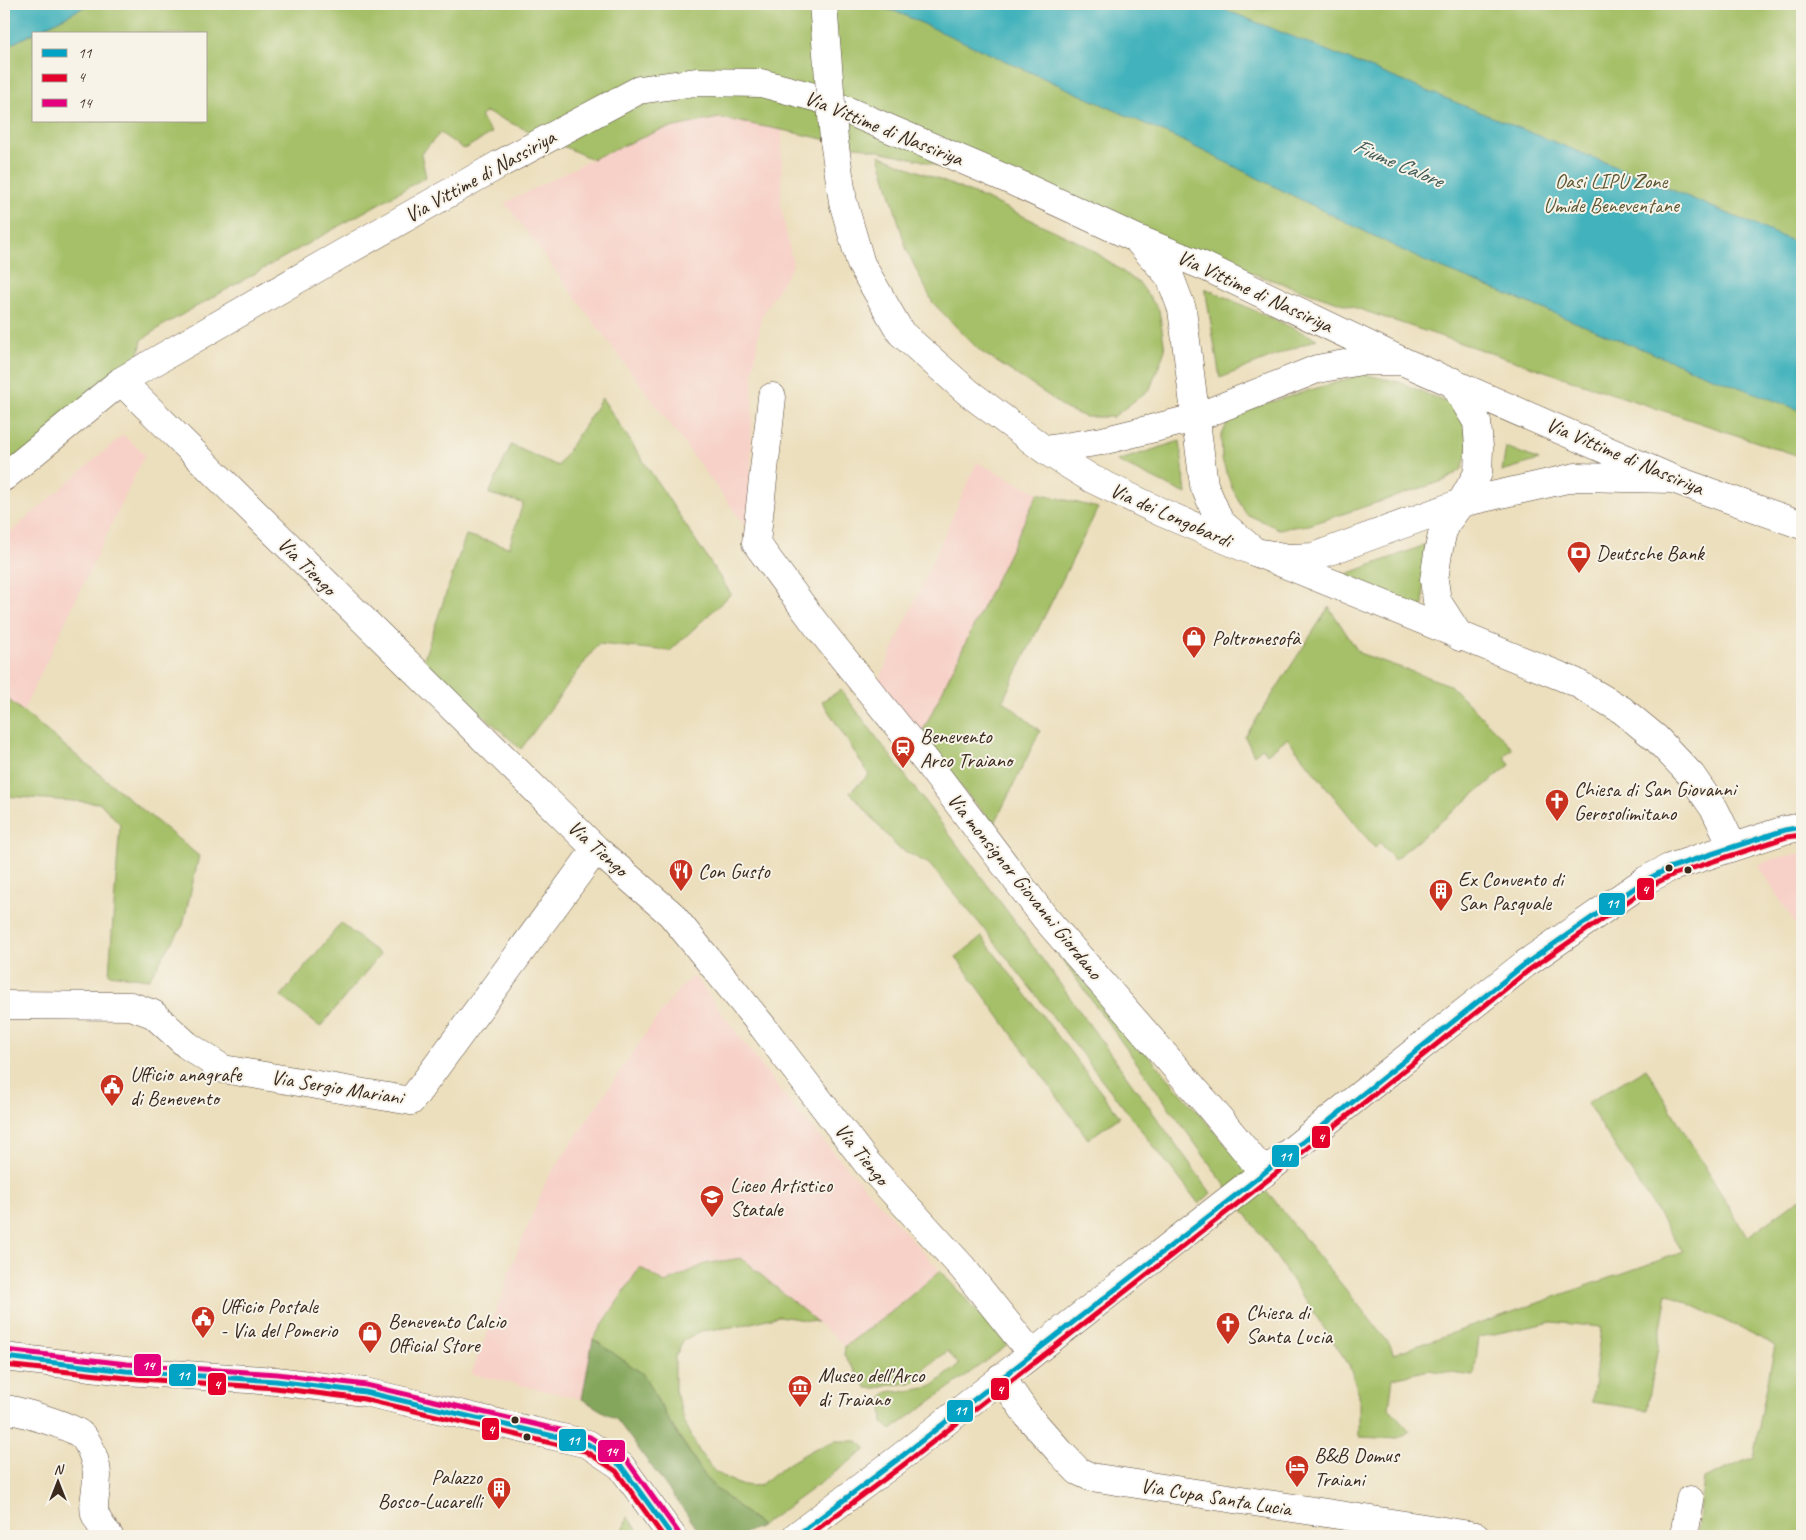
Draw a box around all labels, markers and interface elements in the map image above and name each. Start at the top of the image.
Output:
legend [32,32,208,122]
text: 11 [78,44,93,63]
text: 4 [78,68,86,87]
street label: Via Vittime di Nassiriya [801,84,969,172]
text: 14 [78,94,93,113]
street label: Via Vittime di Nassiriya [400,123,562,228]
water label: Fiume Calore [1349,132,1449,195]
park label: Oasi LIPU Zone Umide Beneventane [1543,168,1681,218]
street label: Via Vittime di Nassiriya [1173,244,1339,339]
street label: Via Vittime di Nassiriya [1542,411,1709,502]
street label: Via dei Longobardi [1106,477,1239,555]
street label: Via Tiengo [272,531,344,603]
bank icon: Deutsche Bank [1566,540,1592,574]
place label: Deutsche Bank [1596,540,1705,566]
shop icon: Poltronesofà [1181,625,1207,659]
place label: Poltronesofà [1212,625,1302,651]
place label: Benevento Arco Traiano [920,723,1015,773]
station icon: Benevento Arco Traiano [890,735,916,769]
place label: Chiesa di San Giovanni Gerosolimitano [1574,776,1739,826]
street label: Via monsignor Giovanni Giordano [942,788,1109,986]
church icon: Chiesa di San Giovanni Gerosolimitano [1544,788,1570,822]
street label: Via Tiengo [562,814,636,884]
restaurant icon: Con Gusto [668,858,694,892]
place label: Con Gusto [698,858,771,884]
unlabelled marker [1664,863,1674,873]
unlabelled marker [1683,865,1693,875]
place label: Ex Convento di San Pasquale [1458,866,1566,916]
line badge: 4 [1636,877,1655,901]
building icon: Ex Convento di San Pasquale [1428,878,1454,912]
text: 4 [1642,881,1650,898]
line badge: 11 [1598,892,1626,916]
text: 11 [1606,895,1620,912]
place label: Ufficio anagrafe di Benevento [130,1061,243,1111]
street label: Via Sergio Mariani [269,1064,408,1111]
public building icon: Ufficio anagrafe di Benevento [99,1073,125,1107]
street label: Via Tiengo [829,1118,897,1192]
line badge: 4 [1311,1125,1331,1149]
text: 4 [1318,1129,1326,1146]
line badge: 11 [1271,1144,1300,1168]
text: 11 [1279,1148,1293,1165]
place label: Liceo Artistico Statale [730,1172,834,1222]
school or university icon: Liceo Artistico Statale [699,1184,725,1218]
place label: Ufficio Postale - Via del Pomerio [220,1293,339,1343]
place label: Chiesa di Santa Lucia [1246,1299,1334,1349]
public building icon: Ufficio Postale - Via del Pomerio [190,1305,216,1339]
place label: Benevento Calcio Official Store [388,1308,507,1358]
church icon: Chiesa di Santa Lucia [1215,1311,1241,1345]
shop icon: Benevento Calcio Official Store [357,1320,383,1354]
line badge: 14 [133,1353,162,1377]
text: 14 [142,1357,156,1374]
place label: Museo dell'Arco di Traiano [818,1362,926,1412]
line badge: 11 [168,1363,197,1387]
text: 11 [177,1367,191,1384]
line badge: 4 [207,1372,227,1396]
museum icon: Museo dell'Arco di Traiano [787,1374,813,1408]
text: 4 [214,1376,222,1393]
line badge: 4 [990,1377,1010,1401]
text: 4 [997,1381,1005,1398]
line badge: 11 [946,1399,974,1423]
text: 11 [954,1402,968,1419]
unlabelled marker [510,1415,520,1425]
line badge: 4 [481,1417,500,1441]
text: 4 [488,1421,496,1438]
line badge: 11 [558,1428,587,1452]
unlabelled marker [522,1432,532,1442]
text: 11 [567,1432,581,1449]
line badge: 14 [597,1439,626,1463]
place label: B&B Domus Traiani [1314,1442,1401,1492]
text: 14 [605,1443,619,1460]
hotel icon: B&B Domus Traiani [1284,1454,1310,1488]
north arrow [32,1458,82,1508]
text: N [54,1461,65,1478]
place label: Palazzo Bosco-Lucarelli [378,1464,485,1514]
street label: Via Cupa Santa Lucia [1139,1472,1295,1522]
building icon: Palazzo Bosco-Lucarelli [486,1476,512,1510]

